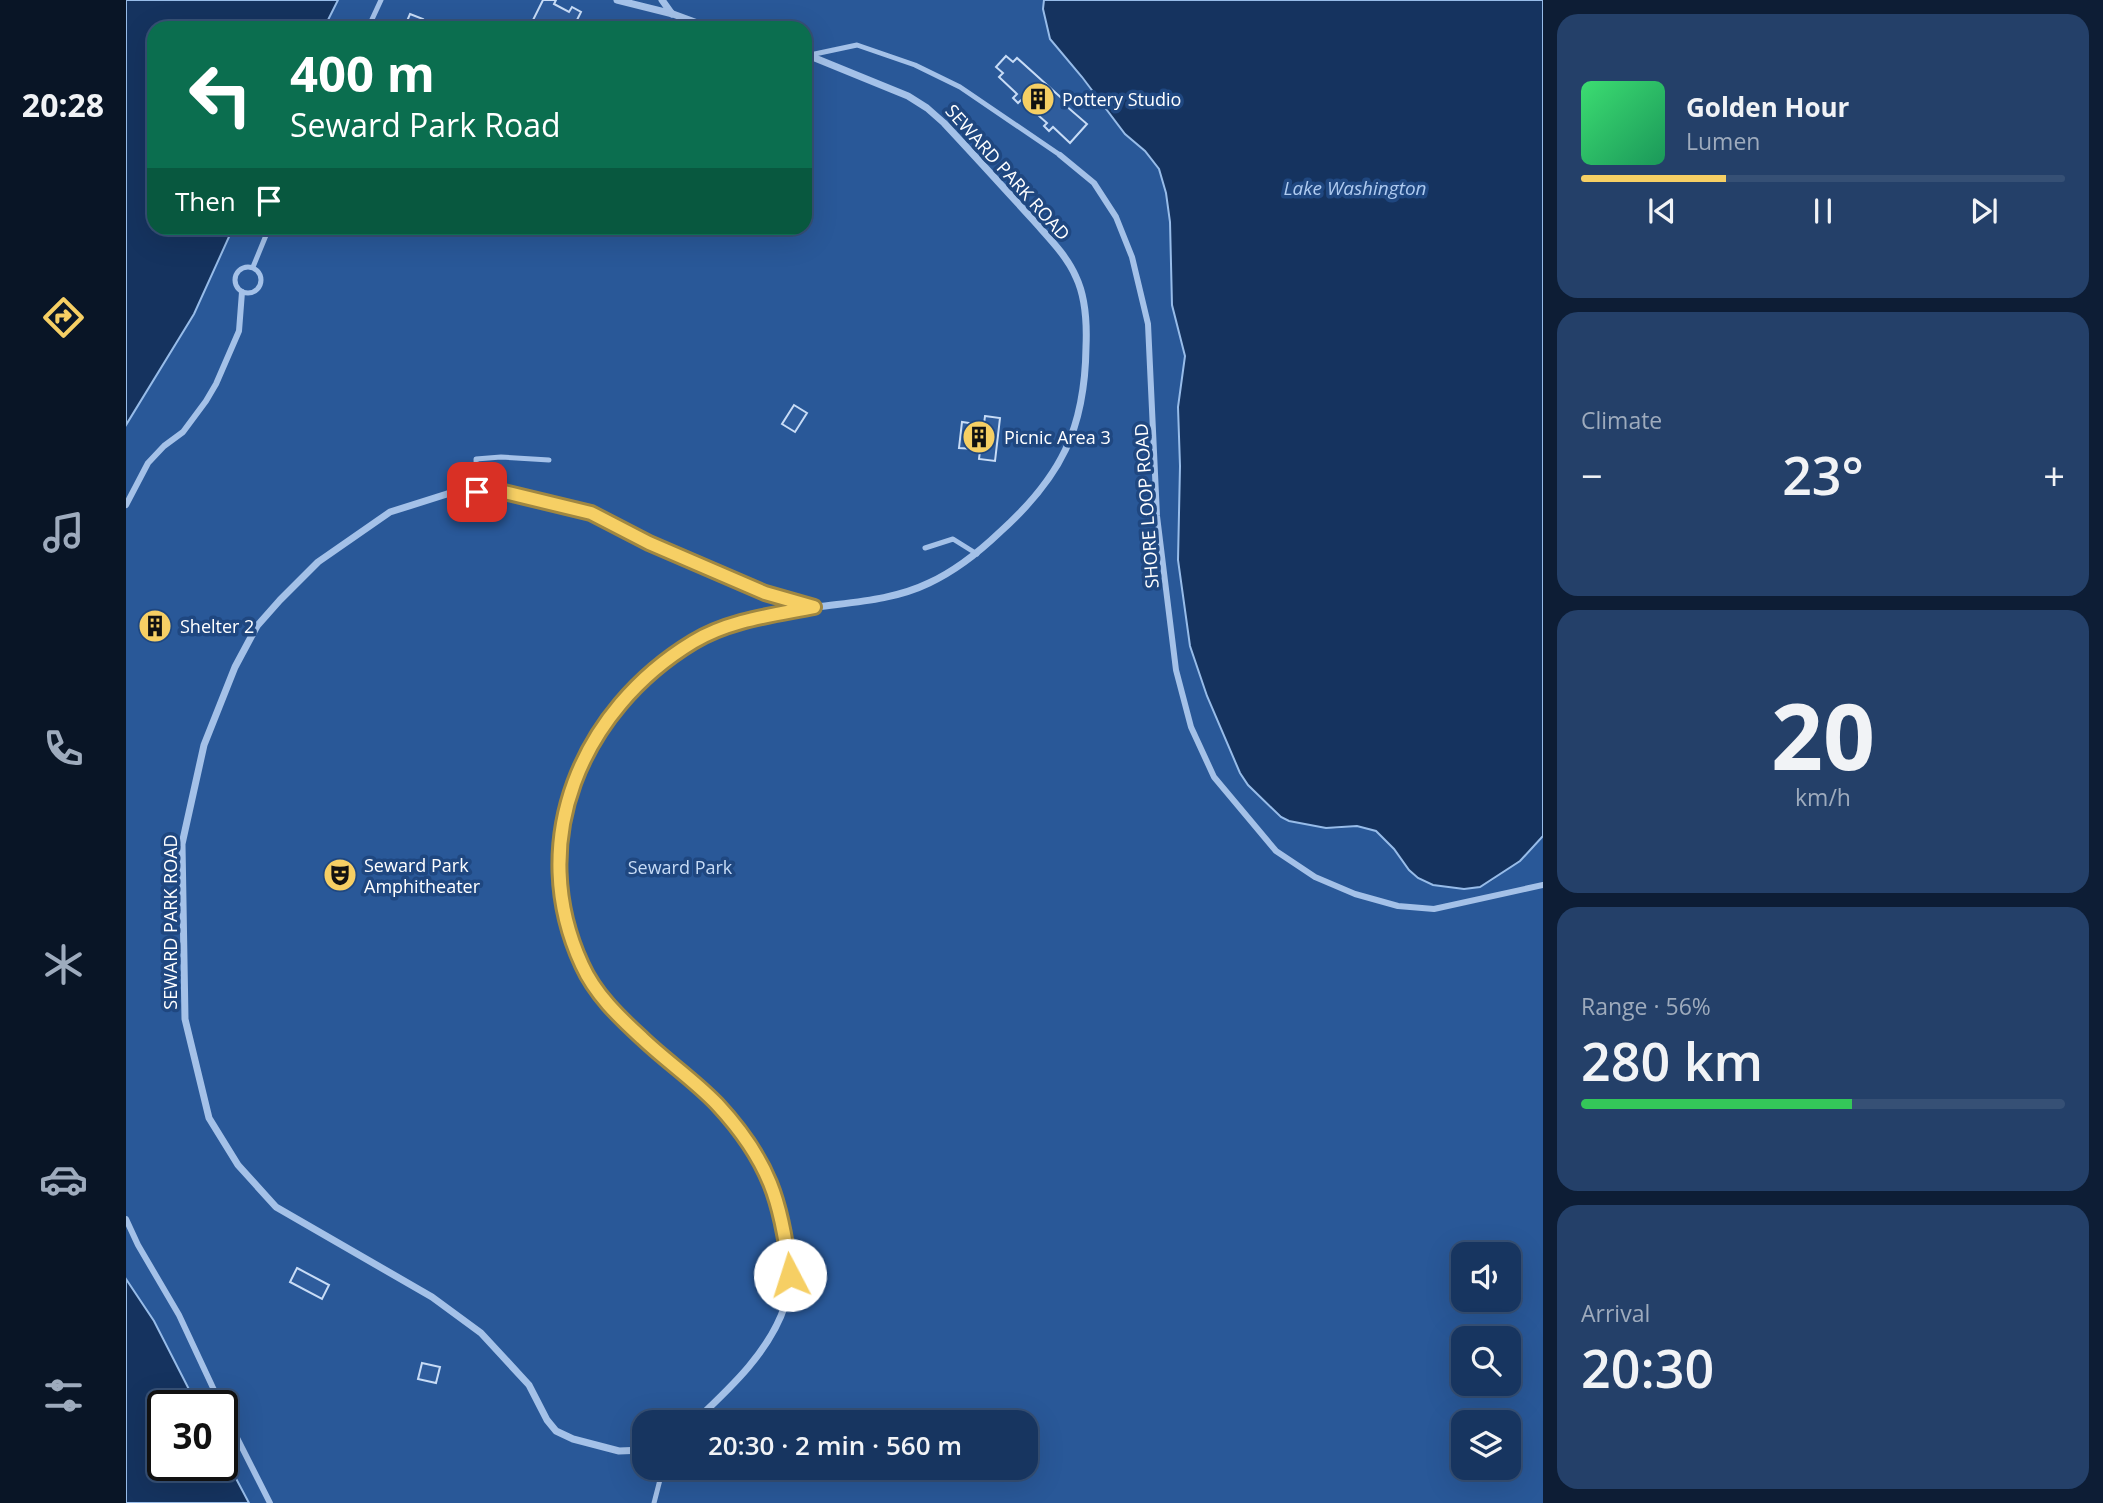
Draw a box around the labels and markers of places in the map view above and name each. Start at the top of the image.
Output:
building icon: Pottery Studio [1019,80,1057,118]
place label: Pottery Studio [1062,87,1181,111]
building icon: Picnic Area 3 [960,418,998,456]
place label: Picnic Area 3 [1004,425,1111,449]
pin [447,462,507,522]
building icon: Shelter 2 [136,607,174,645]
place label: Shelter 2 [180,614,254,638]
place label: Seward Park Amphitheater [364,853,481,898]
theatre icon: Seward Park Amphitheater [321,856,359,894]

